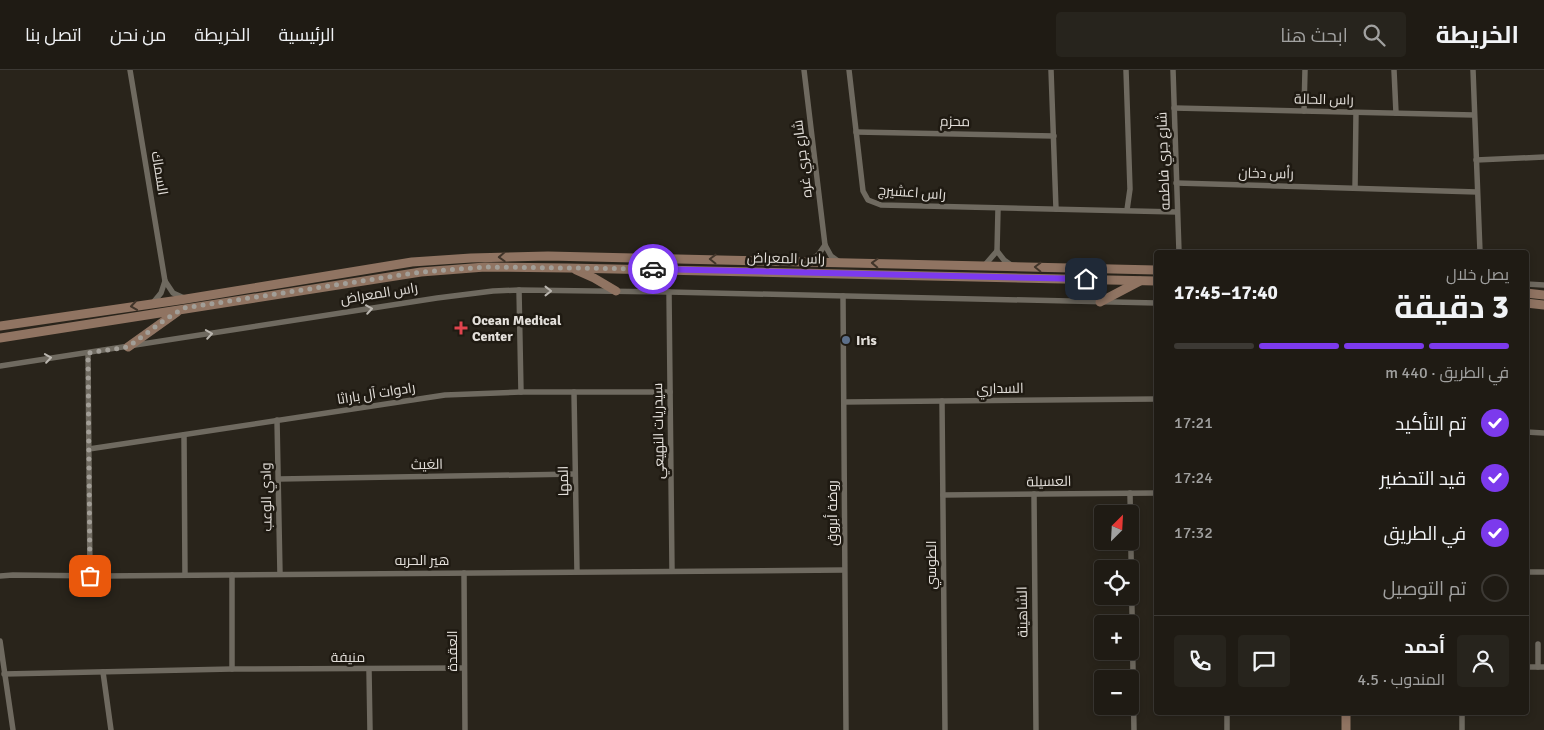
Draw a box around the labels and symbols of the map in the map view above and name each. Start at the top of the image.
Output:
street label: راس الحالة [1294,90,1354,109]
street label: شارع جري فاطمه [1153,111,1177,210]
street label: محزم [940,113,970,131]
street label: شارع جري غره [789,119,819,199]
street label: السماك [148,150,171,196]
street label: رأس دخان [1238,164,1294,182]
street label: راس اعشيرج [877,182,946,203]
courier [628,244,678,294]
street label: راس المعراض [747,249,825,268]
one-way arrow [498,252,506,262]
one-way arrow [708,254,716,265]
one-way arrow [871,258,879,269]
pin [1065,258,1107,300]
one-way arrow [1033,262,1041,273]
street label: راس المعراض [339,279,419,308]
one-way arrow [544,286,552,296]
one-way arrow [129,301,138,311]
one-way arrow [366,304,374,315]
place label: Ocean Medical Center [472,312,562,345]
marker: Ocean Medical Center [454,321,468,335]
one-way arrow [205,329,213,340]
place label: Iris [856,332,877,349]
marker: Iris [840,334,852,346]
one-way arrow [44,353,52,364]
street label: رادوات آل باراثا [336,379,416,408]
street label: السداري [976,380,1024,400]
street label: سيدريات النهيعي [649,383,671,479]
street label: الغيث [411,456,443,473]
street label: وادي الوعب [257,462,279,532]
street label: المها [555,466,572,496]
street label: العسيلة [1026,473,1072,490]
street label: روضة أبروق [823,480,841,546]
north arrow [1094,505,1139,550]
street label: الطوسي [923,541,942,589]
street label: هير الحربه [395,552,449,569]
pin [69,555,111,597]
street label: الشاهينة [1014,586,1031,638]
street label: العقدة [444,630,461,672]
street label: منيفة [331,649,365,666]

